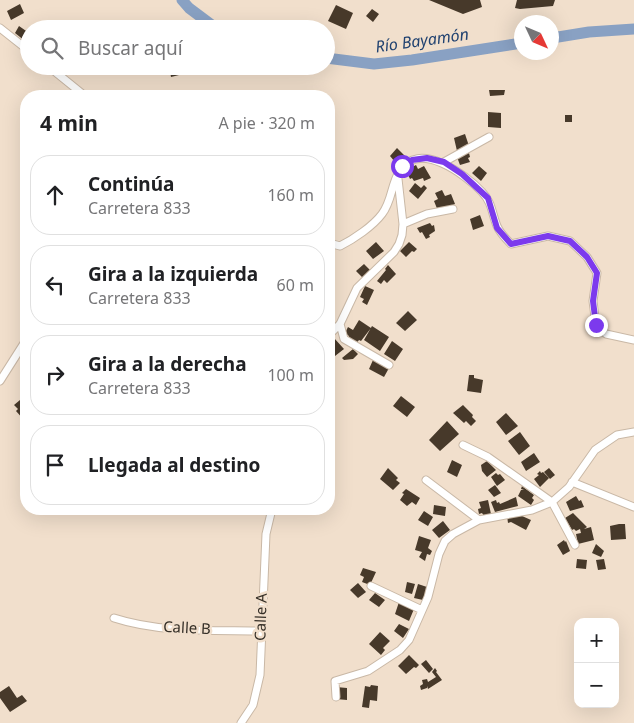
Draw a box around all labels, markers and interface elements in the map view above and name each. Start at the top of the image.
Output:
north arrow [514,15,559,60]
search box [20,20,335,75]
water label: Río Bayamón [374,23,470,57]
icon: search [38,34,66,62]
text: Buscar aquí [78,35,183,61]
text: 4 min [40,109,98,137]
text: A pie · 320 m [218,112,315,134]
route start [391,155,414,178]
text: Continúa [88,171,174,197]
icon: ahead [41,181,69,209]
text: 160 m [267,184,314,206]
text: Carretera 833 [88,197,191,219]
text: Gira a la izquierda [88,261,258,287]
icon: left [41,271,69,299]
text: 60 m [277,274,314,296]
text: Carretera 833 [88,287,191,309]
route end [585,314,608,337]
text: Gira a la derecha [88,351,247,377]
icon: right [41,361,69,389]
text: 100 m [267,364,314,386]
text: Carretera 833 [88,377,191,399]
icon: arrive [41,451,69,479]
text: Llegada al destino [88,452,260,478]
street label: Calle A [249,592,271,641]
street label: Calle B [163,616,211,638]
map controls [574,618,619,708]
button: + [574,618,619,663]
button: − [574,663,619,708]

